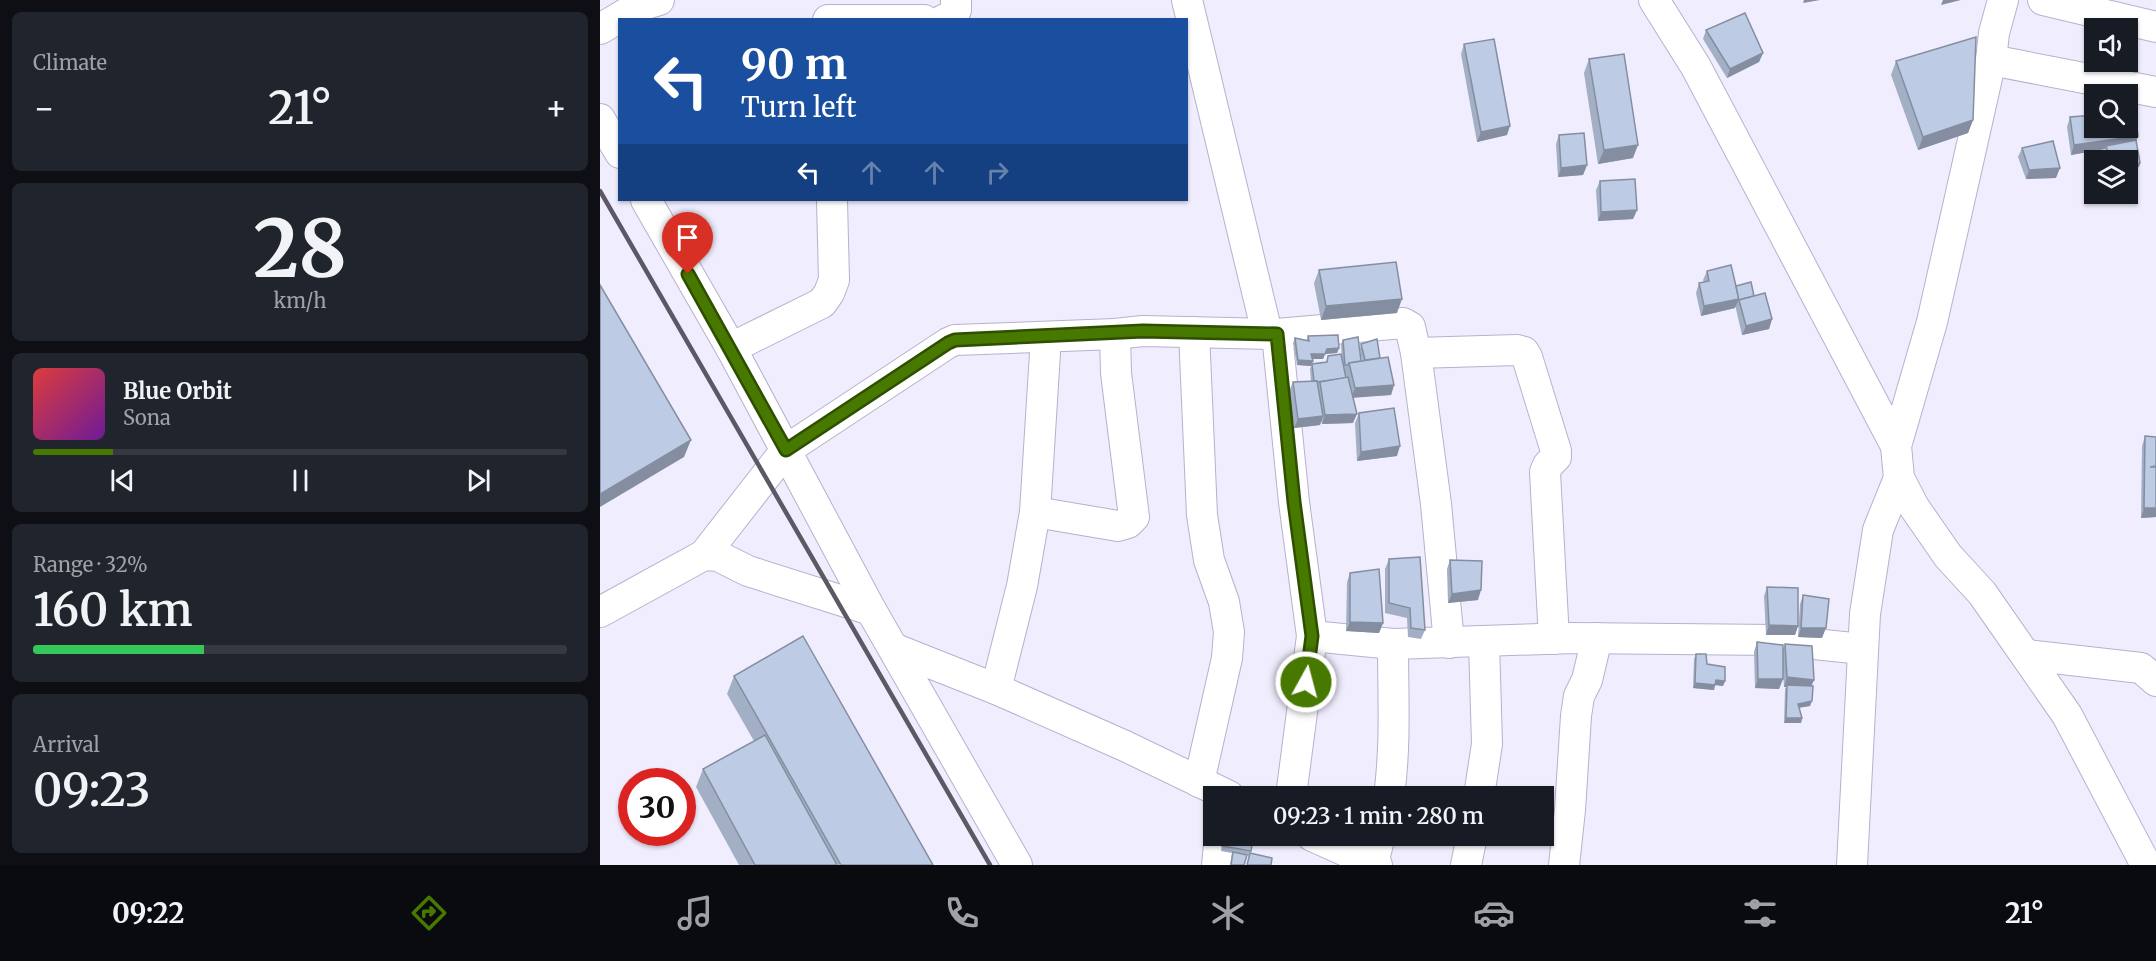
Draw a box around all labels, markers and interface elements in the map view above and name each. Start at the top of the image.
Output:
map controls [2084,18,2138,204]
button: sound [2084,18,2138,72]
text: 90 m [741,38,847,90]
icon: left [642,42,720,120]
text: Climate [33,50,107,75]
text: 21° [268,80,332,136]
button: search [2084,84,2138,138]
text: − [33,88,55,129]
text: + [545,88,567,129]
text: Turn left [741,90,856,124]
button: layers [2084,150,2138,204]
icon: left [792,156,825,189]
icon: ahead [855,156,888,189]
icon: ahead [918,156,951,189]
icon: right [981,156,1014,189]
text: 28 [253,200,347,298]
pin [662,212,713,274]
icon: arrive [671,221,704,254]
text: km/h [274,288,326,313]
text: Blue Orbit [123,377,232,405]
text: Sona [123,405,171,430]
icon: previous [106,464,139,497]
icon: pause [284,464,317,497]
icon: next [462,464,495,497]
text: Range · 32% [33,552,148,577]
text: 160 km [33,582,193,638]
position arrow [1274,650,1338,714]
text: Arrival [33,732,100,757]
text: 09:23 [33,762,150,818]
speed limit sign: 30 [618,768,696,846]
text: 09:23 · 1 min · 280 m [1273,802,1484,830]
icon: directions [408,892,450,934]
icon: music [674,892,716,934]
icon: phone [941,892,983,934]
icon: climate [1207,892,1249,934]
icon: car [1473,892,1515,934]
icon: filters [1739,892,1781,934]
text: 09:22 [112,896,184,930]
text: 21° [2005,896,2044,930]

